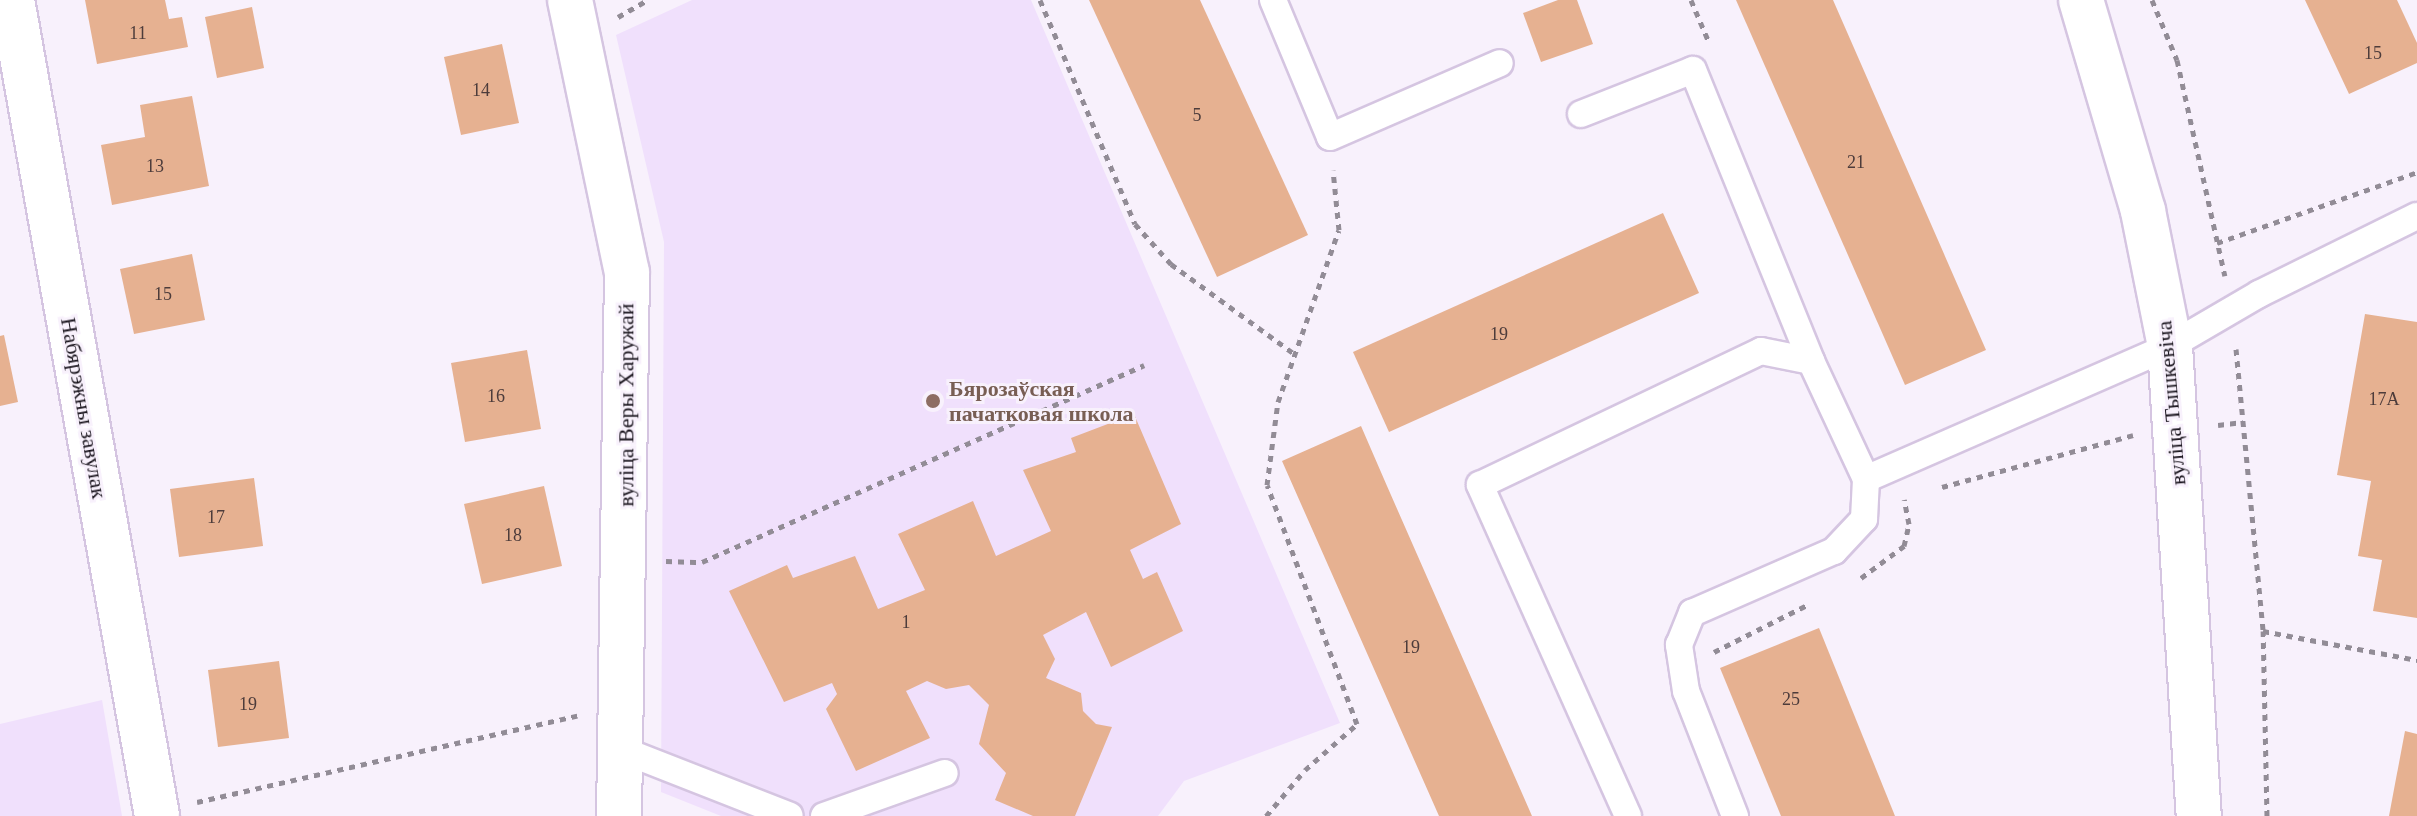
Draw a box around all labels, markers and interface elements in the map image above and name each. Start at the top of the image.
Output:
house number: 11 [129,22,147,44]
house number: 15 [2364,42,2382,64]
house number: 14 [472,79,490,101]
house number: 5 [1192,104,1202,126]
house number: 21 [1847,151,1865,173]
house number: 13 [146,155,164,177]
house number: 15 [154,283,172,305]
street label: вуліца Веры Харужай [613,303,639,507]
street label: Набярэжны завулак [55,315,113,501]
street label: вуліца Тышкевіча [2151,320,2191,486]
house number: 19 [1490,323,1508,345]
place label: Бярозаўская пачатковая школа [949,375,1134,426]
house number: 16 [487,385,505,407]
house number: 17А [2369,388,2399,410]
marker: Бярозаўская пачатковая школа [924,392,942,410]
house number: 17 [207,506,225,528]
house number: 18 [504,524,522,546]
house number: 1 [902,611,910,633]
house number: 19 [1402,636,1420,658]
house number: 25 [1782,688,1800,710]
house number: 19 [239,693,257,715]

